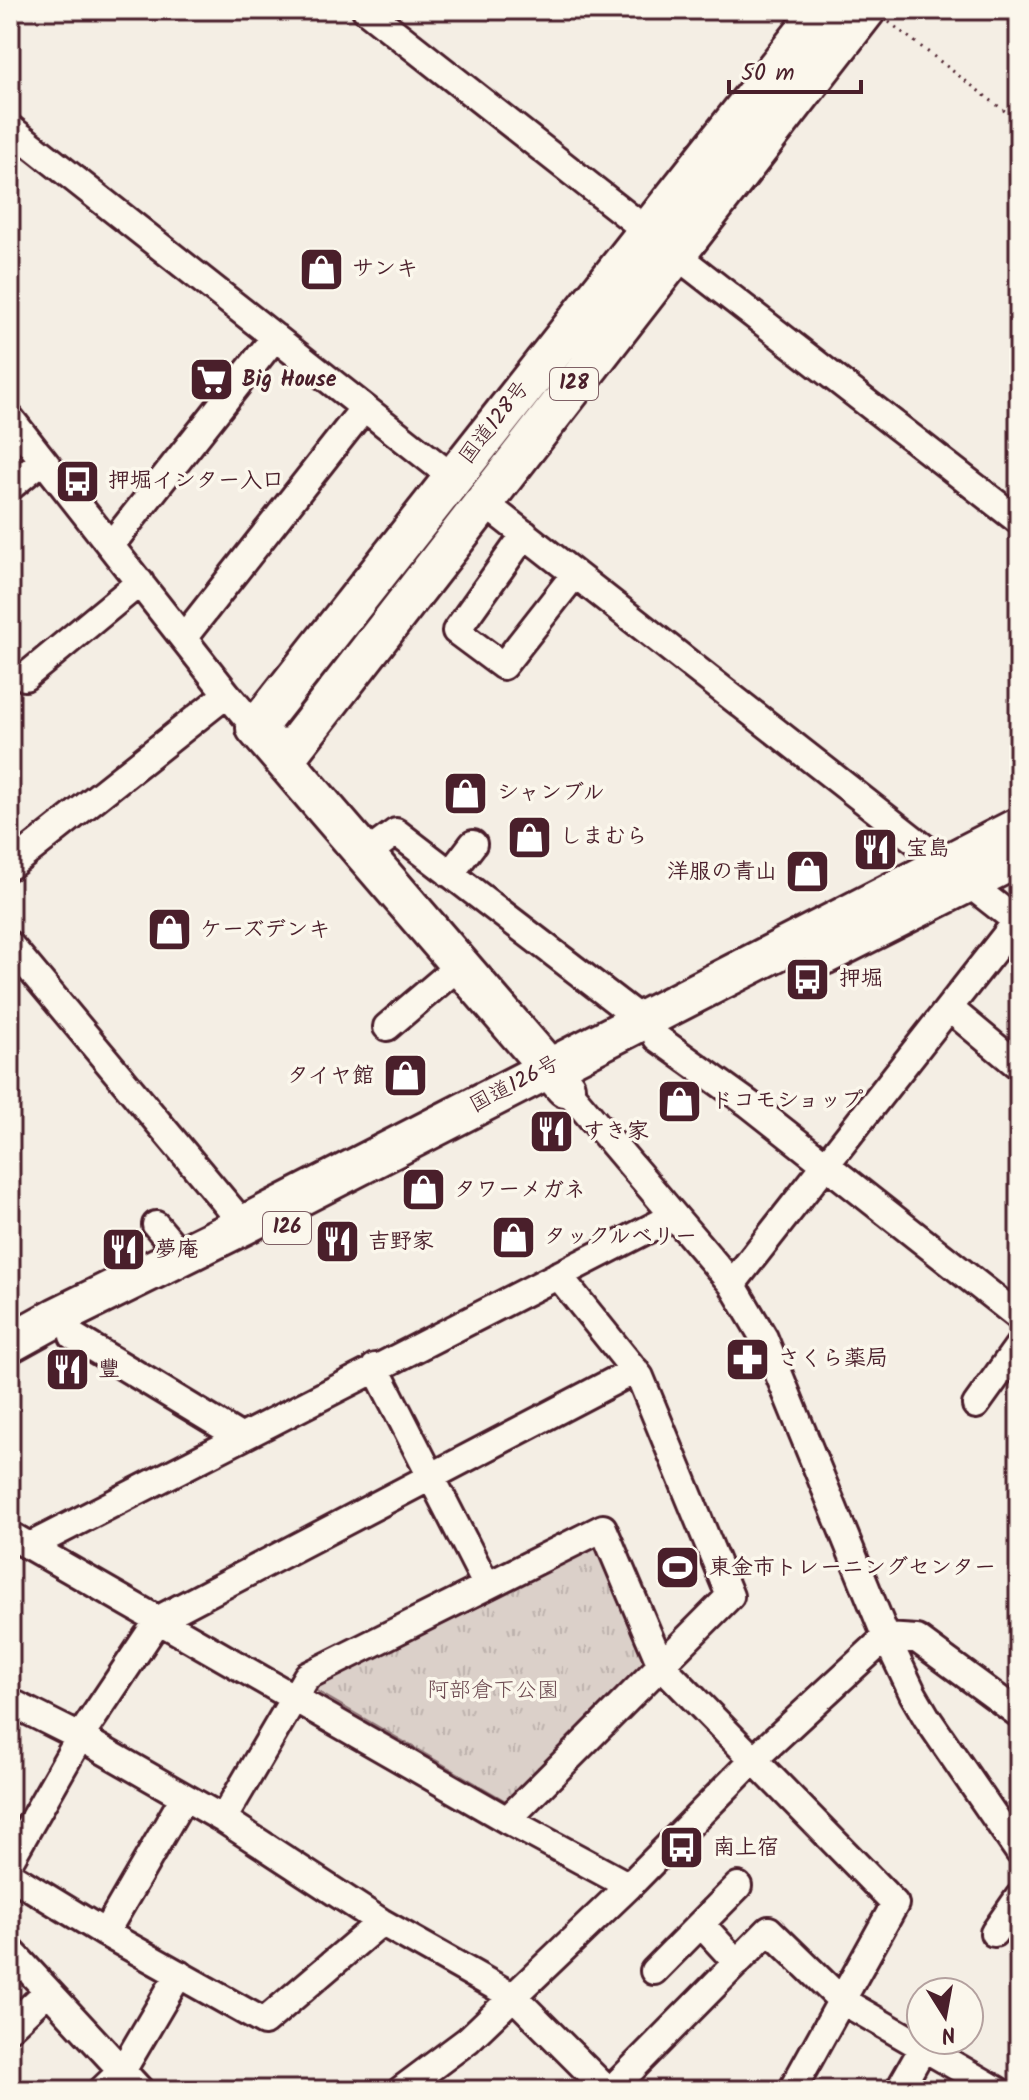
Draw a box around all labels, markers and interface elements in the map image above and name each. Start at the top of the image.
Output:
scale bar [729,44,861,94]
text: 50 m [741,54,795,93]
shop icon: サンキ [297,245,345,293]
place label: サンキ [352,252,418,287]
supermarket icon: Big House [187,356,235,404]
place label: Big House [242,363,337,398]
road number: 128 [550,368,598,400]
street label: 国道128号 [451,373,539,473]
bus stop icon: 押堀インター入口 [53,457,101,505]
place label: 押堀インター入口 [108,464,284,499]
shop icon: シャンブル [442,769,490,817]
place label: シャンブル [497,776,605,811]
shop icon: しまむら [505,813,553,861]
place label: しまむら [560,820,648,855]
restaurant icon: 宝島 [851,825,899,873]
place label: 宝島 [906,832,950,867]
shop icon: 洋服の青山 [784,848,832,896]
place label: 洋服の青山 [667,855,777,890]
shop icon: ケーズデンキ [145,906,193,954]
place label: ケーズデンキ [200,913,330,948]
bus stop icon: 押堀 [784,955,832,1003]
place label: 押堀 [839,962,883,997]
street label: 国道126号 [464,1047,566,1123]
shop icon: タイヤ館 [381,1052,429,1100]
place label: タイヤ館 [287,1059,374,1094]
shop icon: ドコモショップ [656,1077,704,1125]
place label: ドコモショップ [711,1084,863,1119]
restaurant icon: すき家 [528,1108,576,1156]
place label: すき家 [583,1115,649,1150]
shop icon: タワーメガネ [399,1166,447,1214]
place label: タワーメガネ [454,1173,586,1208]
road number: 126 [263,1212,311,1244]
shop icon: タックルベリー [489,1213,537,1261]
restaurant icon: 吉野家 [313,1218,361,1266]
place label: タックルベリー [544,1220,697,1255]
place label: 吉野家 [368,1225,434,1260]
restaurant icon: 夢庵 [100,1226,148,1274]
place label: 夢庵 [155,1233,199,1268]
pharmacy icon: さくら薬局 [723,1335,771,1383]
place label: さくら薬局 [778,1342,888,1377]
restaurant icon: 豐 [43,1346,91,1394]
place label: 豐 [98,1353,120,1388]
sports icon: 東金市トレーニングセンター [654,1544,702,1592]
place label: 東金市トレーニングセンター [709,1551,996,1586]
park label: 阿部倉下公園 [427,1674,559,1709]
bus stop icon: 南上宿 [658,1824,706,1872]
place label: 南上宿 [713,1831,779,1866]
north arrow [905,1976,985,2056]
text: N [938,2015,958,2052]

